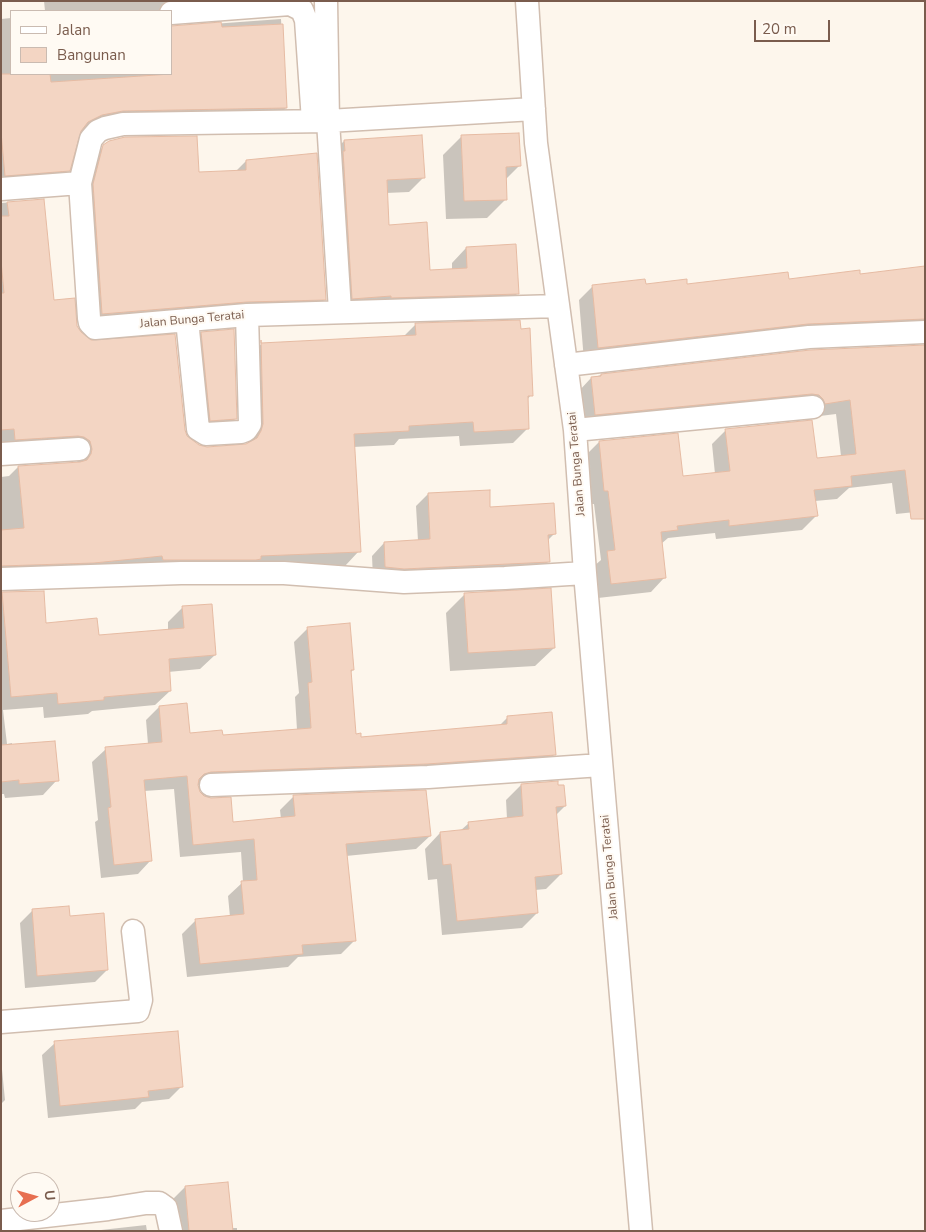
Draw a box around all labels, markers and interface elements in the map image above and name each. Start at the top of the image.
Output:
legend [10,10,172,75]
scale bar [756,10,832,42]
text: 20 m [762,19,797,39]
text: Jalan [57,20,91,40]
text: Bangunan [57,45,126,65]
street label: Jalan Bunga Teratai [139,308,245,332]
street label: Jalan Bunga Teratai [565,411,589,517]
street label: Jalan Bunga Teratai [598,814,622,920]
north arrow [10,1172,60,1222]
text: U [39,1189,59,1202]

